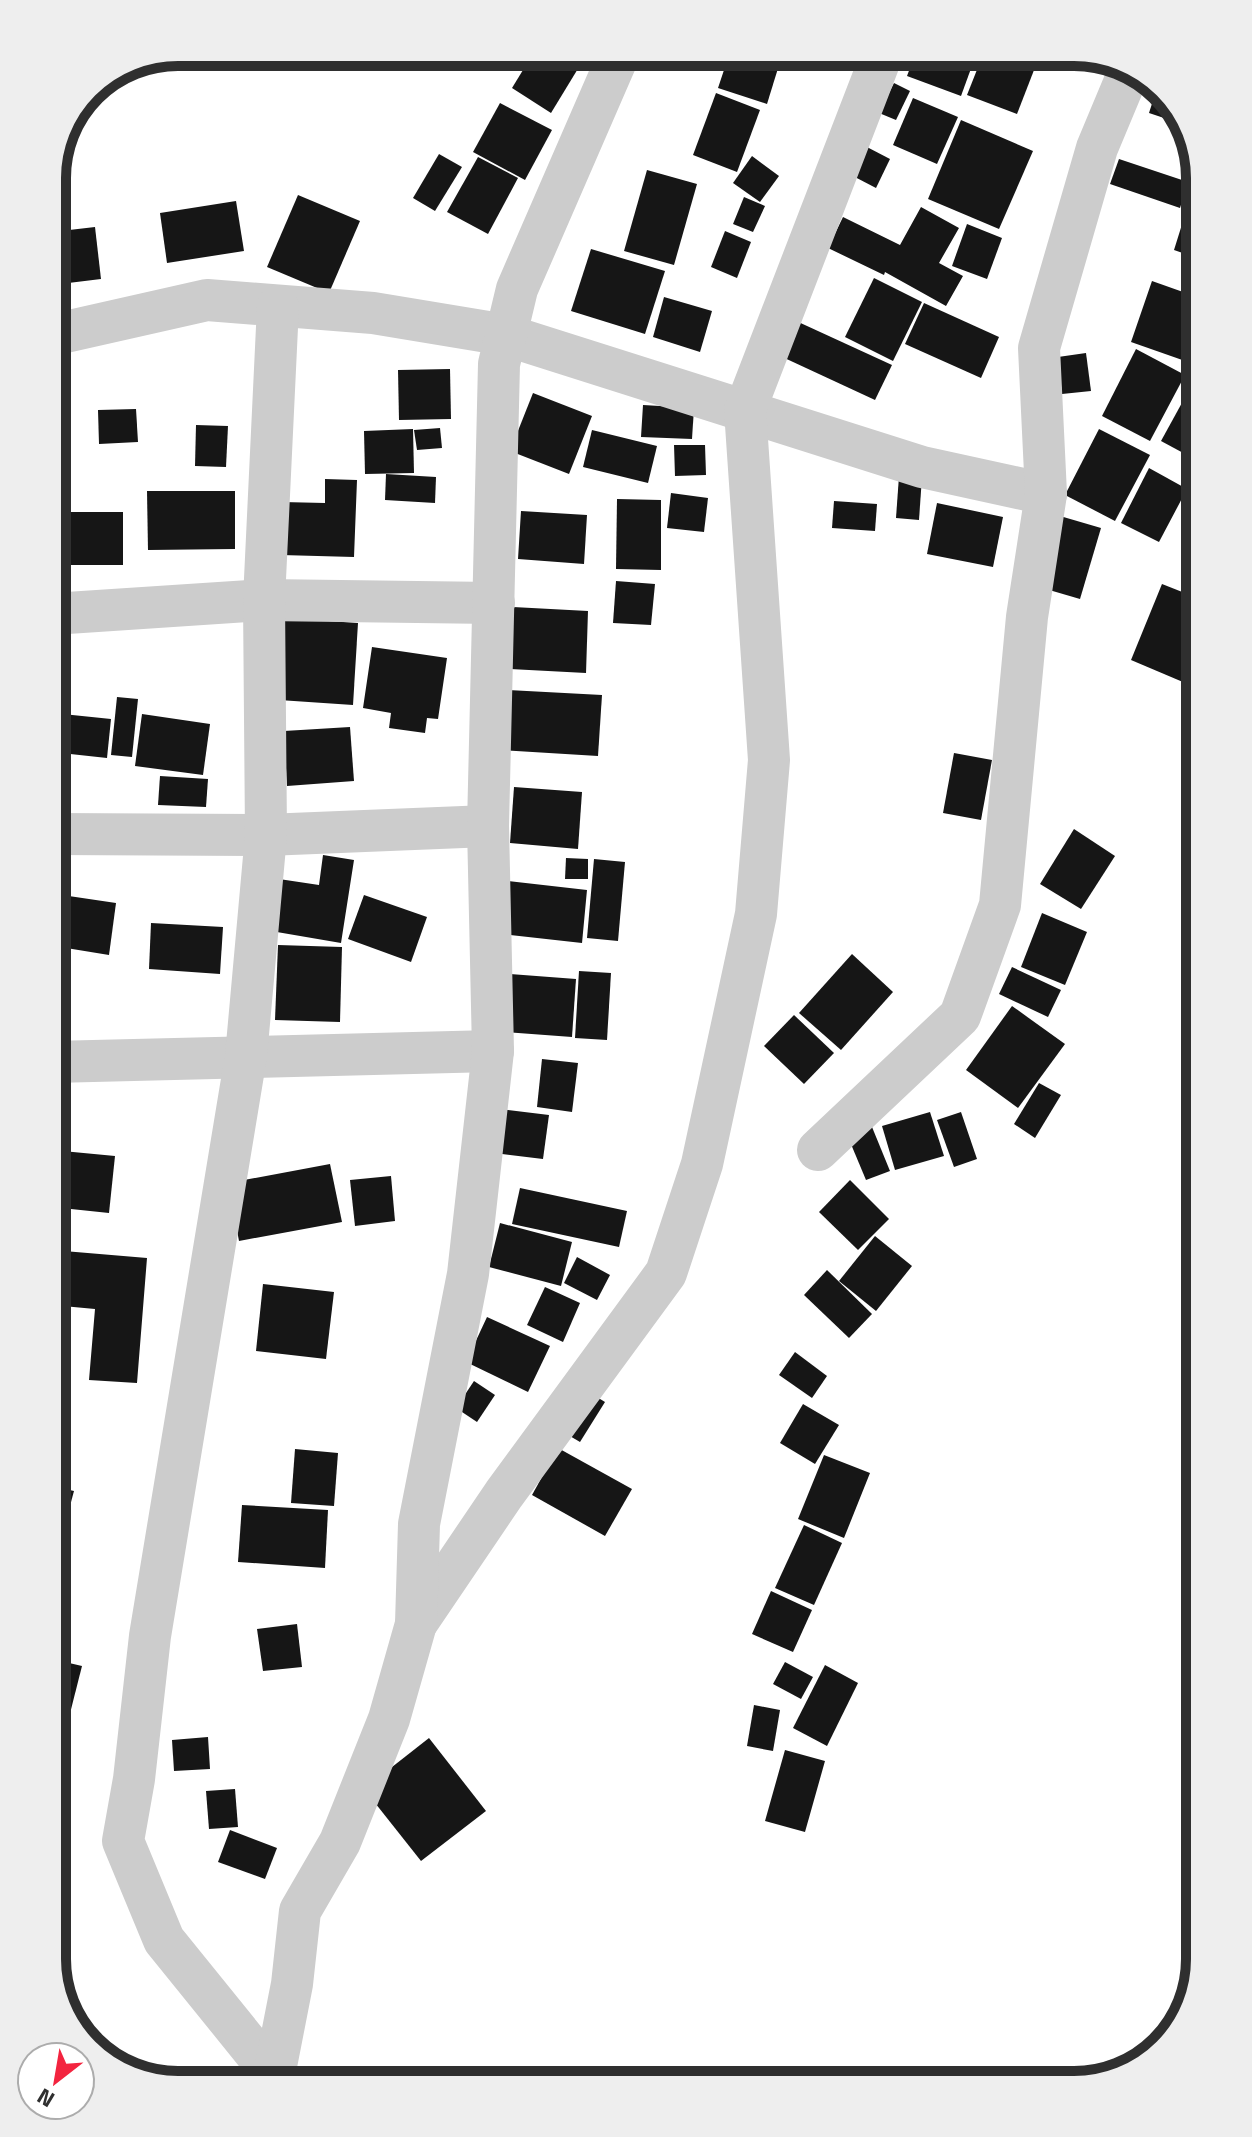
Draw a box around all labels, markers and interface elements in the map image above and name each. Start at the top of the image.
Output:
north arrow [16,2041,96,2121]
text: N [30,2080,61,2117]

